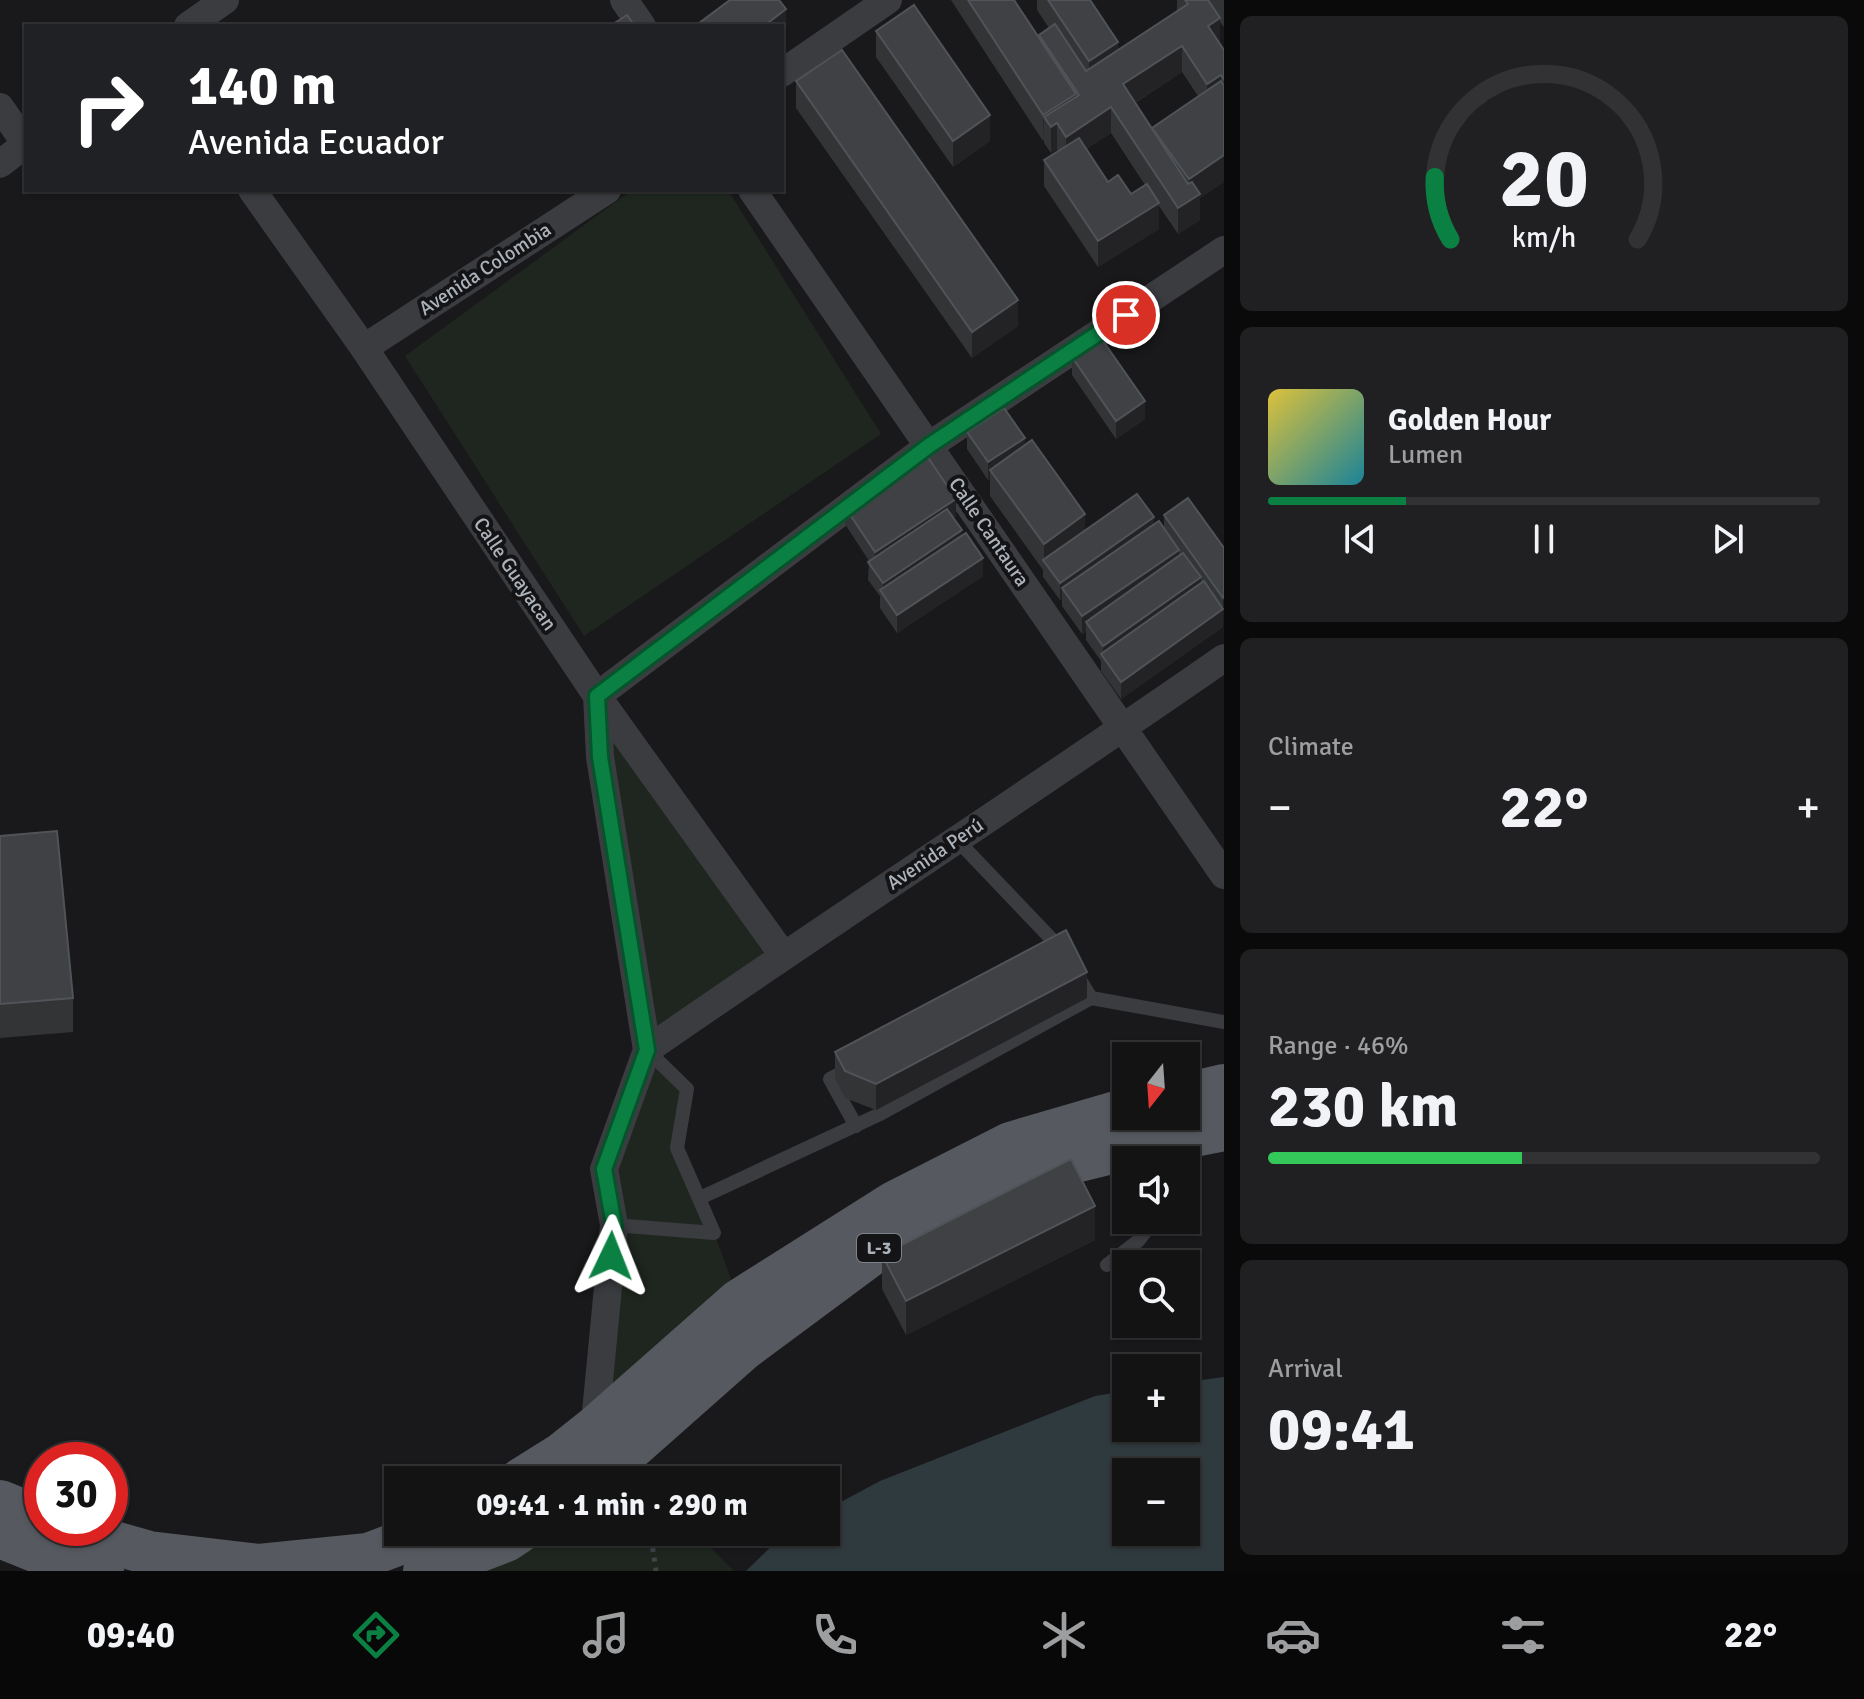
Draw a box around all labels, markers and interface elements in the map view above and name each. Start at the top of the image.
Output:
text: 140 m [188,51,336,120]
icon: right [56,56,160,160]
text: Avenida Ecuador [188,120,444,165]
text: 20 [1499,127,1589,229]
street label: Avenida Colombia [414,217,556,321]
text: km/h [1512,220,1576,255]
pin [1092,281,1160,349]
icon: arrive [1104,293,1148,337]
text: Golden Hour [1388,402,1551,439]
text: Lumen [1388,439,1463,471]
street label: Calle Cantaura [943,473,1035,591]
street label: Calle Guayacan [468,513,562,635]
icon: previous [1338,517,1382,561]
icon: pause [1522,517,1566,561]
icon: next [1706,517,1750,561]
text: Climate [1268,731,1354,763]
text: 22° [1500,771,1588,845]
text: − [1268,781,1292,835]
text: + [1796,781,1820,835]
street label: Avenida Perú [882,813,988,895]
text: Range · 46% [1268,1030,1409,1062]
north arrow [1112,1042,1200,1130]
map controls [1112,1042,1200,1546]
text: 230 km [1268,1070,1458,1144]
button: sound [1112,1146,1200,1234]
position arrow [569,1214,653,1298]
road number: L-3 [857,1234,901,1262]
button: search [1112,1250,1200,1338]
text: Arrival [1268,1353,1343,1385]
button: + [1112,1354,1200,1442]
text: 09:41 [1268,1393,1415,1467]
speed limit sign: 30 [24,1442,128,1546]
button: − [1112,1458,1200,1546]
text: 09:41 · 1 min · 290 m [476,1487,748,1524]
icon: directions [348,1607,404,1663]
icon: music [578,1607,634,1663]
icon: phone [807,1607,863,1663]
icon: climate [1036,1607,1092,1663]
icon: car [1265,1607,1321,1663]
icon: filters [1495,1607,1551,1663]
text: 09:40 [87,1613,175,1658]
text: 22° [1724,1613,1777,1658]

